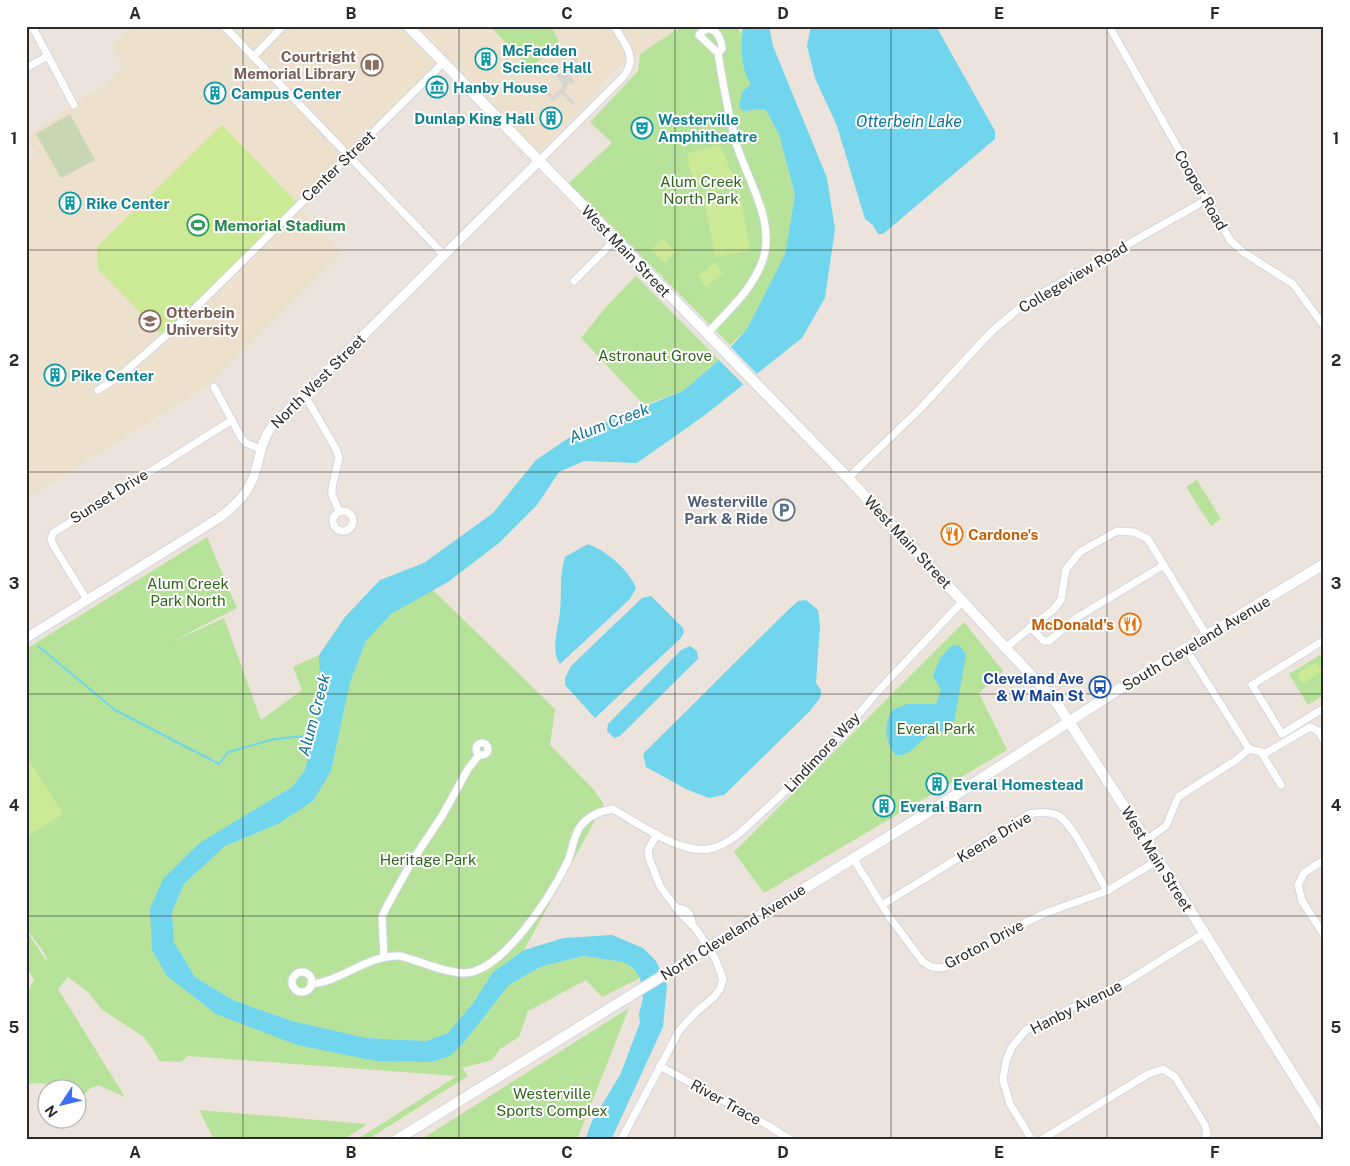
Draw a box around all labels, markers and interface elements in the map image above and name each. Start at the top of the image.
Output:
text: A [129,4,141,23]
text: B [346,4,357,23]
text: C [561,4,573,23]
text: D [777,4,789,23]
text: E [994,4,1004,23]
text: F [1210,4,1220,23]
place label: McFadden Science Hall [502,42,592,76]
building icon: McFadden Science Hall [474,47,498,71]
place label: Courtright Memorial Library [234,48,357,82]
library icon: Courtright Memorial Library [360,53,384,77]
museum icon: Hanby House [425,75,449,99]
place label: Hanby House [453,79,548,96]
building icon: Campus Center [203,81,227,105]
place label: Campus Center [231,85,342,102]
building icon: Dunlap King Hall [539,106,563,130]
place label: Dunlap King Hall [414,110,535,127]
place label: Westerville Amphitheatre [658,111,757,145]
water label: Otterbein Lake [856,112,962,131]
theatre icon: Westerville Amphitheatre [630,116,654,140]
street label: Center Street [298,127,378,205]
text: 1 [11,129,17,148]
text: 1 [1333,129,1339,148]
street label: Cooper Road [1171,147,1231,233]
park label: Alum Creek North Park [660,173,742,207]
building icon: Rike Center [58,191,82,215]
place label: Rike Center [86,195,170,212]
street label: West Main Street [578,202,674,300]
sports icon: Memorial Stadium [186,213,210,237]
place label: Memorial Stadium [214,217,346,234]
street label: Collegeview Road [1016,238,1130,316]
place label: Otterbein University [166,304,239,338]
school or university icon: Otterbein University [138,309,162,333]
street label: North West Street [267,330,369,432]
park label: Astronaut Grove [598,347,712,364]
text: 2 [9,351,19,370]
text: 2 [1331,351,1341,370]
building icon: Pike Center [43,363,67,387]
place label: Pike Center [71,367,154,384]
water label: Alum Creek [566,399,652,447]
street label: Sunset Drive [67,465,151,527]
street label: West Main Street [861,492,955,592]
place label: Westerville Park & Ride [684,493,768,527]
parking icon: Westerville Park & Ride [772,498,796,522]
restaurant icon: Cardone's [940,522,964,546]
place label: Cardone's [968,526,1039,543]
text: 3 [9,574,19,593]
text: 3 [1331,574,1341,593]
park label: Alum Creek Park North [147,575,229,609]
street label: South Cleveland Avenue [1119,592,1273,694]
restaurant icon: McDonald's [1118,612,1142,636]
place label: McDonald's [1031,616,1114,633]
place label: Cleveland Ave & W Main St [983,670,1084,704]
water label: Alum Creek [294,672,334,758]
bus stop icon: Cleveland Ave & W Main St [1088,675,1112,699]
street label: Lindimore Way [781,709,863,795]
park label: Everal Park [896,720,976,737]
building icon: Everal Homestead [925,772,949,796]
place label: Everal Homestead [953,776,1083,793]
building icon: Everal Barn [872,794,896,818]
text: 4 [9,796,20,815]
text: 4 [1331,796,1342,815]
place label: Everal Barn [900,798,982,815]
street label: West Main Street [1118,803,1196,915]
street label: Keene Drive [954,808,1034,866]
park label: Heritage Park [380,851,476,868]
street label: North Cleveland Avenue [657,880,809,984]
street label: Groton Drive [942,916,1026,972]
street label: Hanby Avenue [1027,977,1125,1037]
text: 5 [9,1018,20,1037]
text: 5 [1331,1018,1342,1037]
street label: River Trace [688,1076,764,1128]
north arrow [38,1078,88,1128]
park label: Westerville Sports Complex [496,1085,608,1119]
text: N [42,1102,61,1121]
text: A [129,1143,141,1162]
text: B [346,1143,357,1162]
text: C [561,1143,573,1162]
text: D [777,1143,789,1162]
text: E [994,1143,1004,1162]
text: F [1210,1143,1220,1162]

